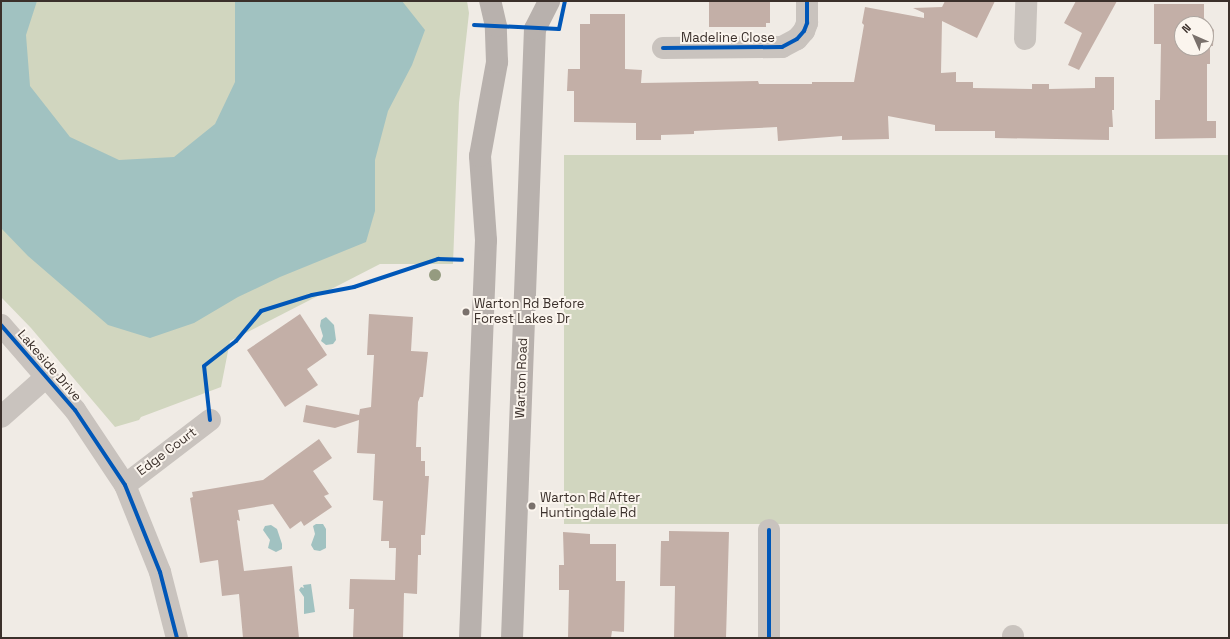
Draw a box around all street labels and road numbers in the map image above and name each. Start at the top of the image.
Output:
street label: Madeline Close [681,30,775,46]
street label: Lakeside Drive [14,327,84,405]
street label: Warton Road [513,337,531,419]
street label: Edge Court [134,425,200,479]

